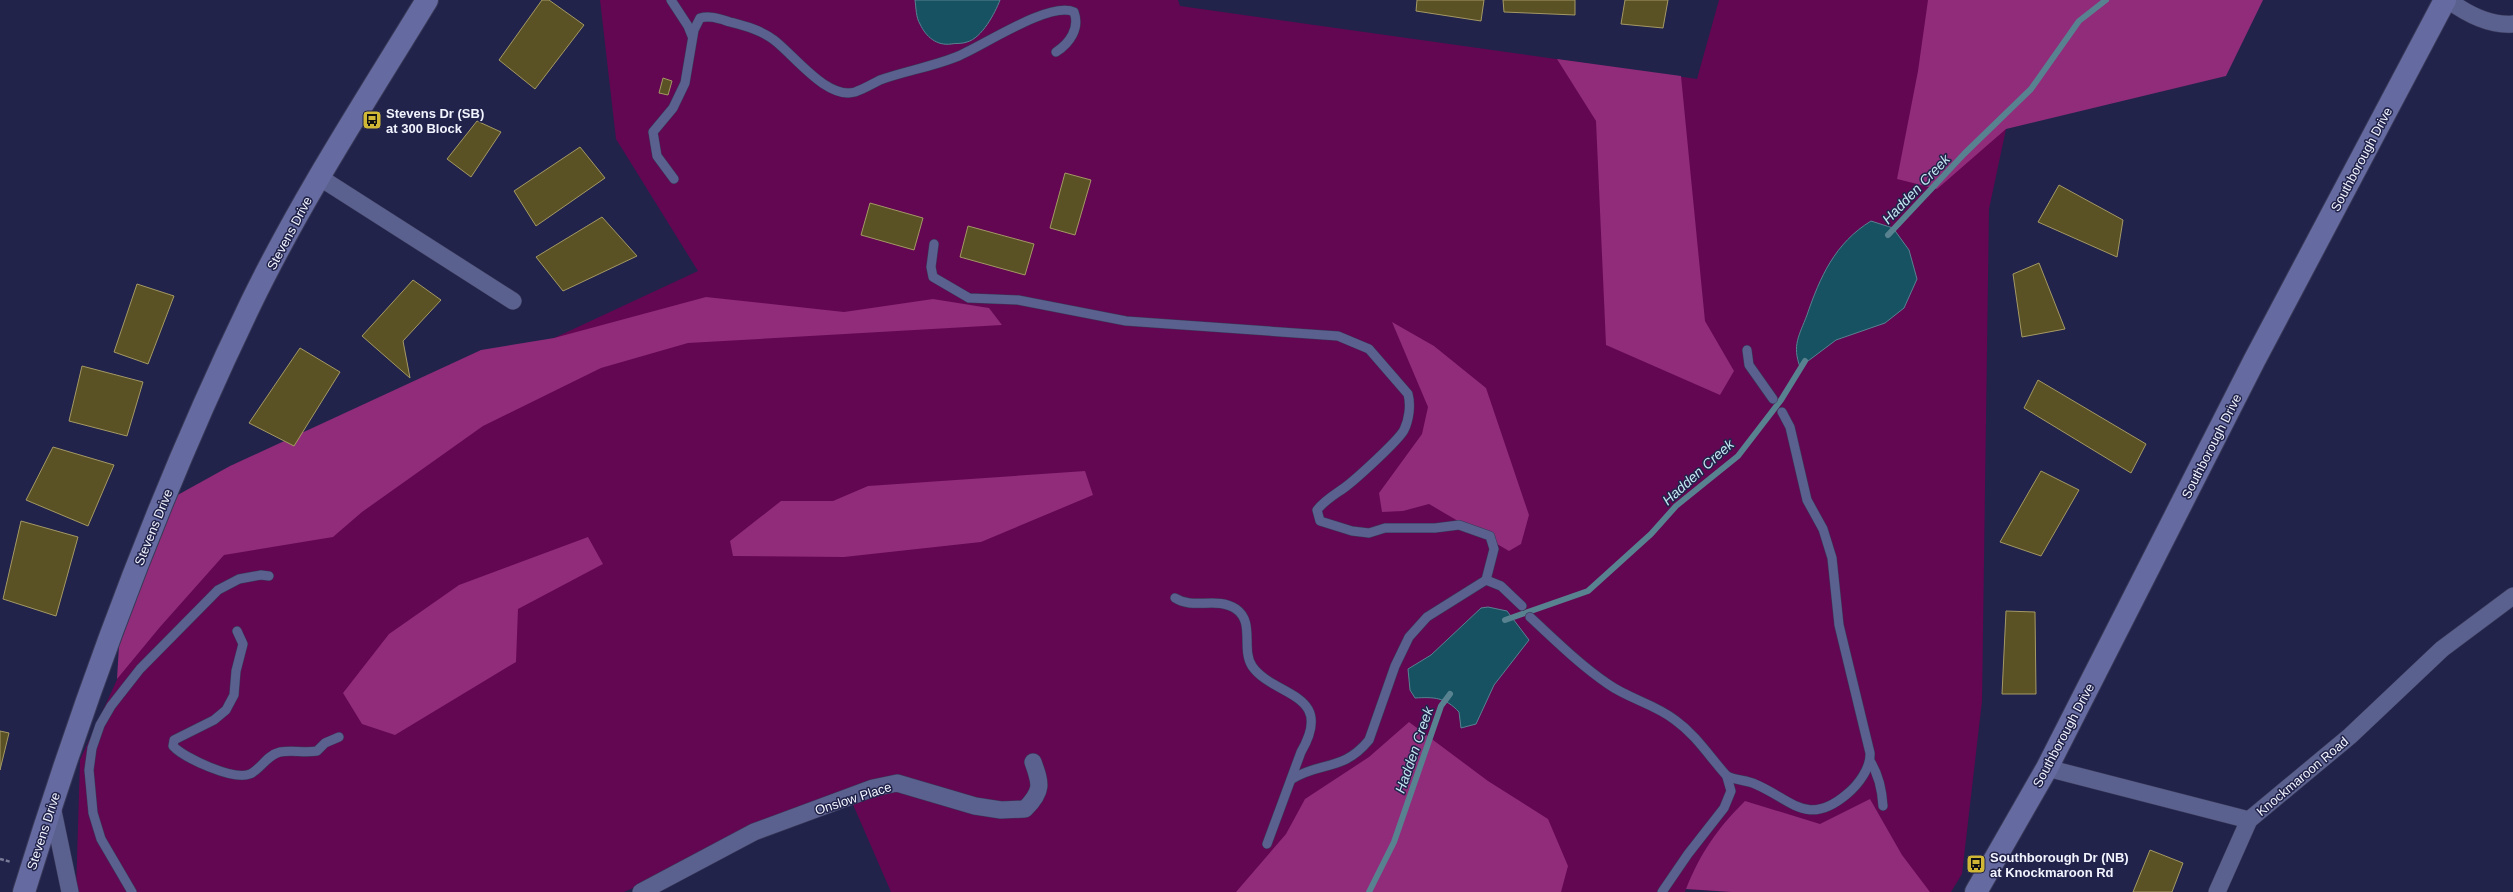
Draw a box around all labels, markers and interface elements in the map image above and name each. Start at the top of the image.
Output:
street label: Southborough Drive [2328,105,2395,214]
place label: Stevens Dr (SB) at 300 Block [386,106,484,136]
bus stop icon: Stevens Dr (SB) at 300 Block [361,109,383,131]
water label: Hadden Creek [1879,150,1954,227]
street label: Stevens Drive [264,194,315,272]
street label: Southborough Drive [2179,391,2244,501]
water label: Hadden Creek [1659,435,1738,508]
street label: Stevens Drive [131,487,176,568]
street label: Southborough Drive [2030,681,2097,790]
water label: Hadden Creek [1392,704,1437,795]
street label: Knockmaroon Road [2253,734,2351,819]
street label: Onslow Place [813,779,893,818]
street label: Stevens Drive [24,790,63,872]
place label: Southborough Dr (NB) at Knockmaroon Rd [1990,850,2129,880]
bus stop icon: Southborough Dr (NB) at Knockmaroon Rd [1965,853,1987,875]

